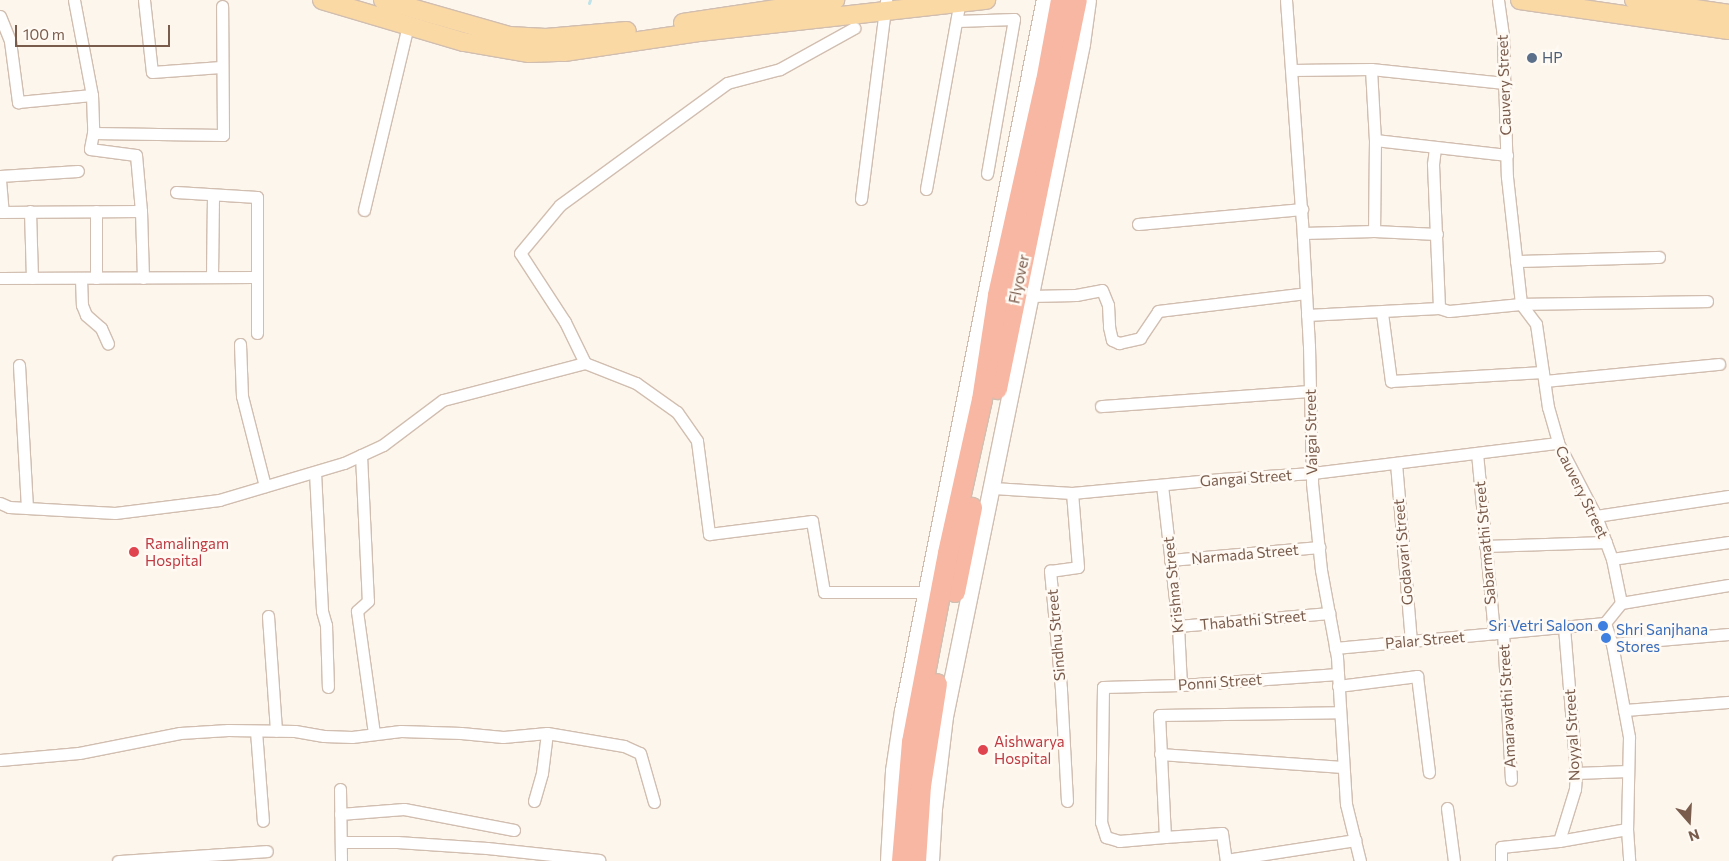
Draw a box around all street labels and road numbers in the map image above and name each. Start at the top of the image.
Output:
street label: Cauvery Street [1493,34,1515,136]
street label: Flyover [1005,253,1033,305]
street label: Vaigai Street [1301,389,1321,475]
street label: Cauvery Street [1552,443,1612,541]
street label: Gangai Street [1199,466,1293,490]
street label: Sabarmathi Street [1471,480,1499,606]
street label: Godavari Street [1389,498,1417,606]
street label: Krishna Street [1159,536,1187,634]
street label: Narmada Street [1190,540,1300,568]
street label: Sindhu Street [1043,588,1069,682]
street label: Thabathi Street [1199,606,1307,634]
street label: Palar Street [1384,628,1466,652]
street label: Amaravathi Street [1495,644,1519,768]
street label: Ponni Street [1177,670,1263,694]
street label: Noyyal Street [1561,688,1583,782]

